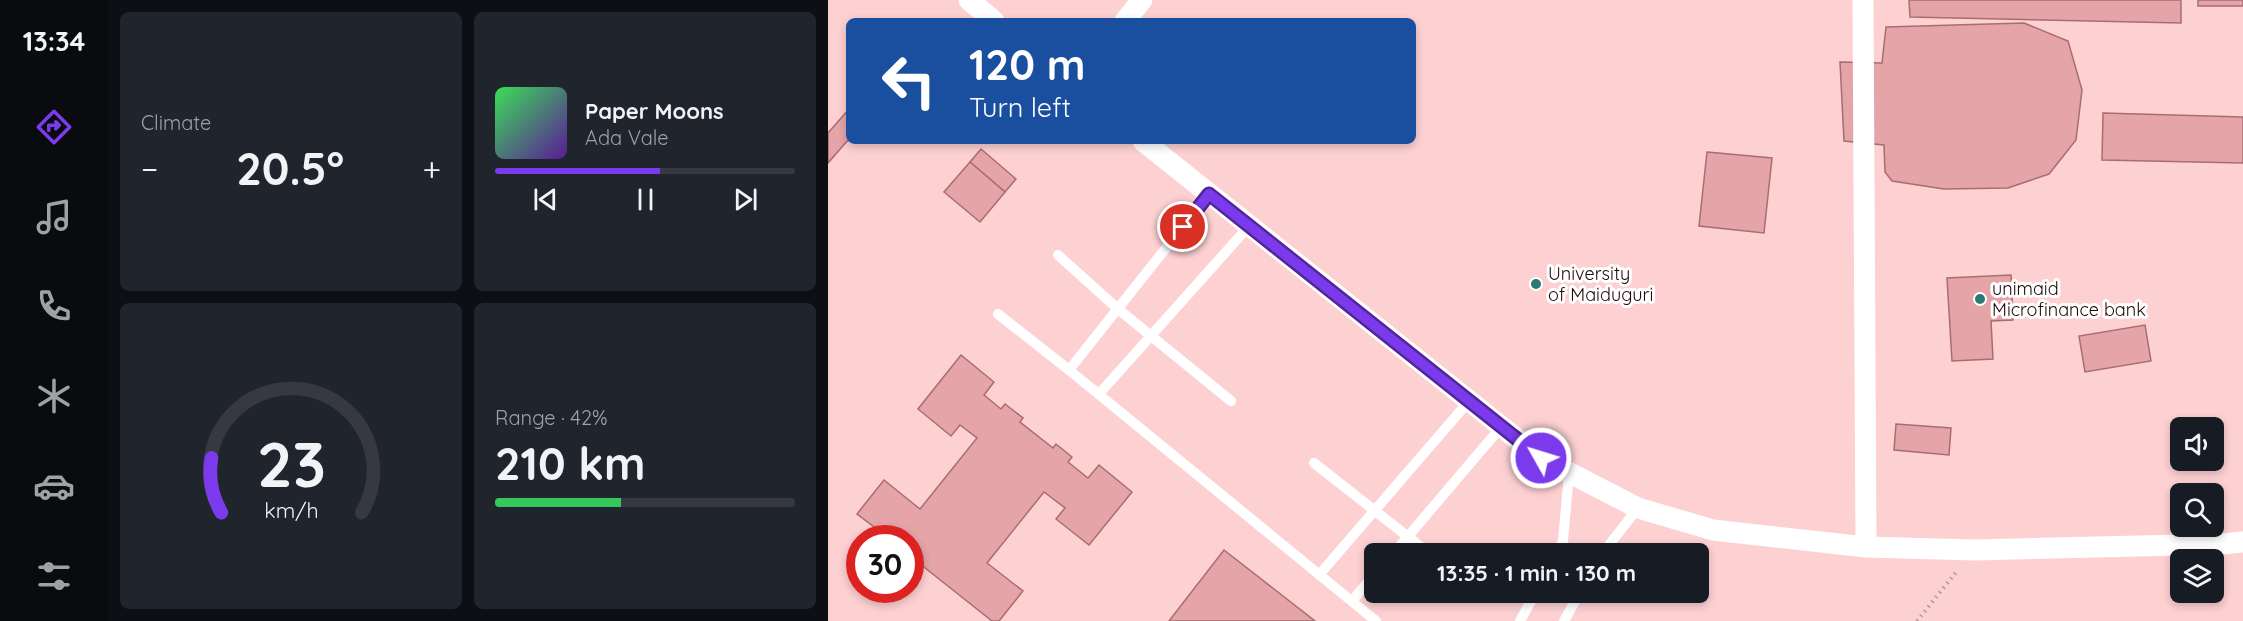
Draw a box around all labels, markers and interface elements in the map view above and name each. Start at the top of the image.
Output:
text: 13:34 [23,24,85,58]
text: 120 m [969,38,1086,91]
icon: left [870,42,948,120]
text: Turn left [969,90,1071,124]
text: Paper Moons [585,97,724,125]
icon: directions [33,106,75,148]
text: Climate [141,110,211,135]
text: Ada Vale [585,125,669,150]
text: 20.5° [236,140,344,196]
text: − [141,148,158,189]
text: + [422,148,441,189]
icon: previous [529,183,562,216]
icon: pause [629,183,662,216]
icon: next [729,183,762,216]
icon: music [33,196,75,238]
pin [1157,201,1208,252]
icon: arrive [1166,210,1199,243]
place label: University of Maiduguri [1548,262,1653,306]
marker: University of Maiduguri [1529,277,1543,291]
place label: unimaid Microfinance bank [1992,277,2146,321]
icon: phone [33,285,75,327]
marker: unimaid Microfinance bank [1973,292,1987,306]
icon: climate [33,375,75,417]
text: Range · 42% [495,405,608,430]
map controls [2170,417,2224,603]
button: sound [2170,417,2224,471]
text: 23 [256,425,326,503]
position arrow [1509,426,1573,490]
text: 210 km [495,435,645,491]
icon: car [33,465,75,507]
button: search [2170,483,2224,537]
text: km/h [264,497,318,523]
speed limit sign: 30 [846,525,924,603]
button: layers [2170,549,2224,603]
icon: filters [33,555,75,597]
text: 13:35 · 1 min · 130 m [1437,559,1636,587]

